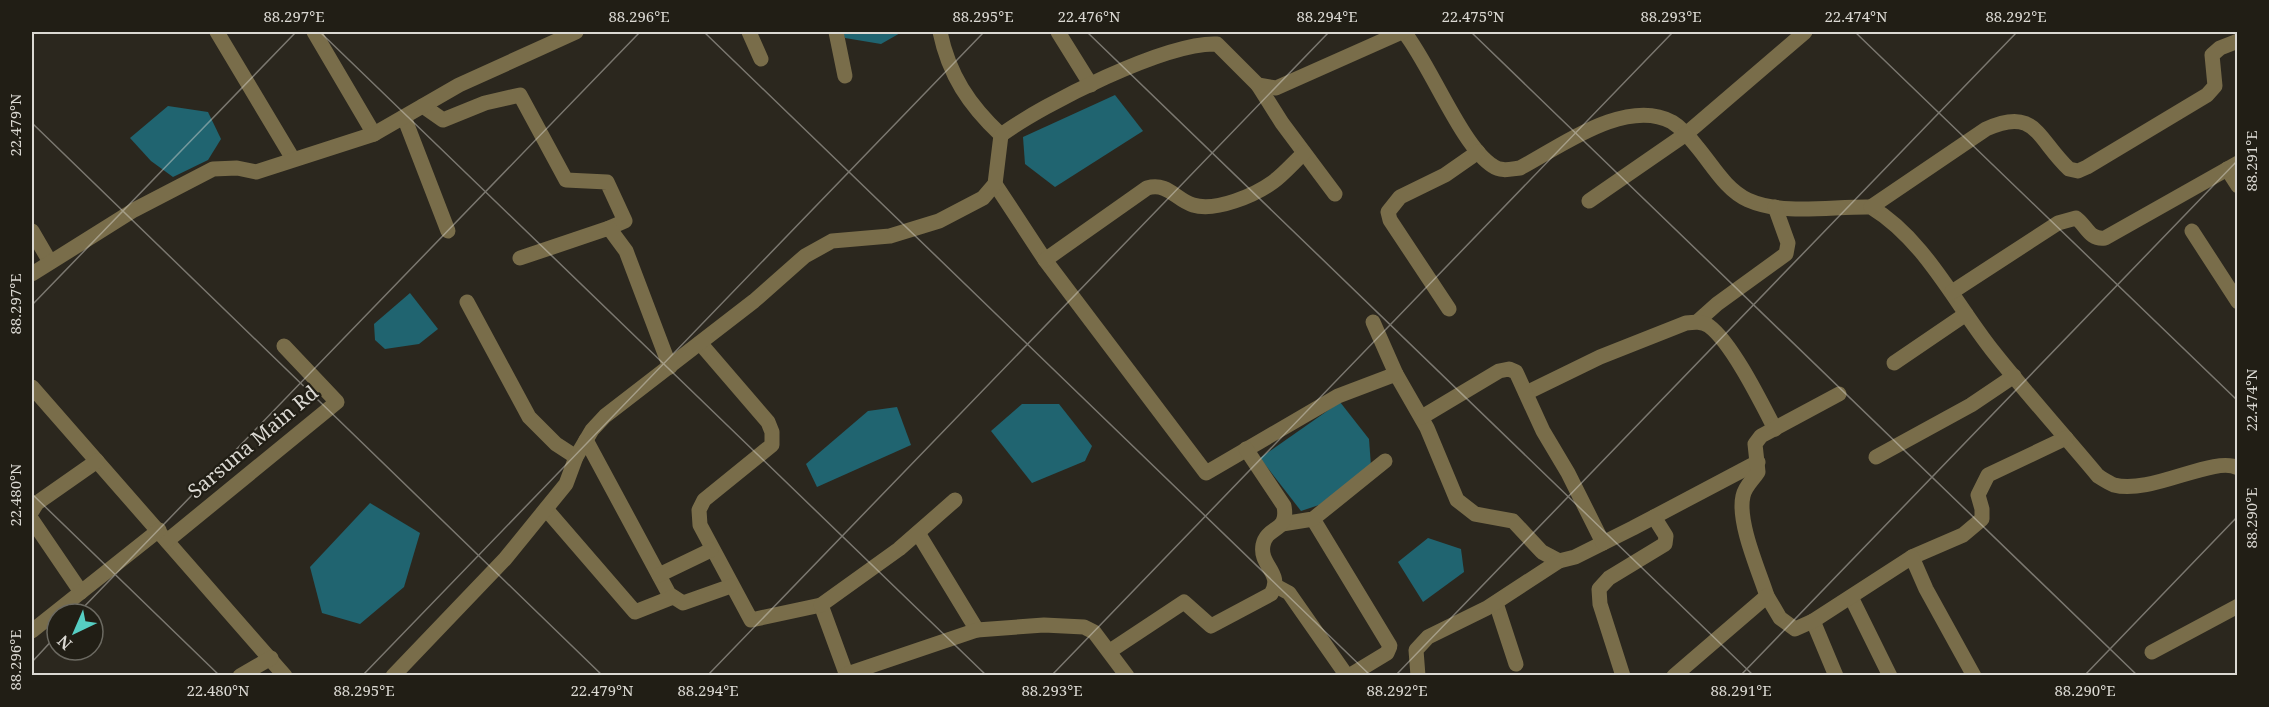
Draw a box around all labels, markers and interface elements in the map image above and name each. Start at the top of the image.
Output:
text: 88.297°E [263,6,325,26]
text: 88.296°E [608,6,670,26]
text: 88.295°E [952,6,1014,26]
text: 22.476°N [1057,6,1121,26]
text: 88.294°E [1296,6,1358,26]
text: 22.475°N [1441,6,1505,26]
text: 88.293°E [1640,6,1702,26]
text: 22.474°N [1824,6,1888,26]
text: 88.292°E [1985,6,2047,26]
text: 22.479°N [5,93,25,157]
text: 88.291°E [2241,130,2261,192]
text: 88.297°E [5,273,25,335]
text: 22.474°N [2241,368,2261,432]
street label: Sarsuna Main Rd [182,379,324,504]
text: 22.480°N [5,463,25,527]
text: 88.290°E [2241,487,2261,549]
north arrow [45,602,105,662]
text: 88.296°E [5,629,25,691]
text: N [52,630,77,655]
text: 22.480°N [186,680,250,700]
text: 88.295°E [333,680,395,700]
text: 22.479°N [570,680,634,700]
text: 88.294°E [677,680,739,700]
text: 88.293°E [1021,680,1083,700]
text: 88.292°E [1366,680,1428,700]
text: 88.291°E [1710,680,1772,700]
text: 88.290°E [2054,680,2116,700]

